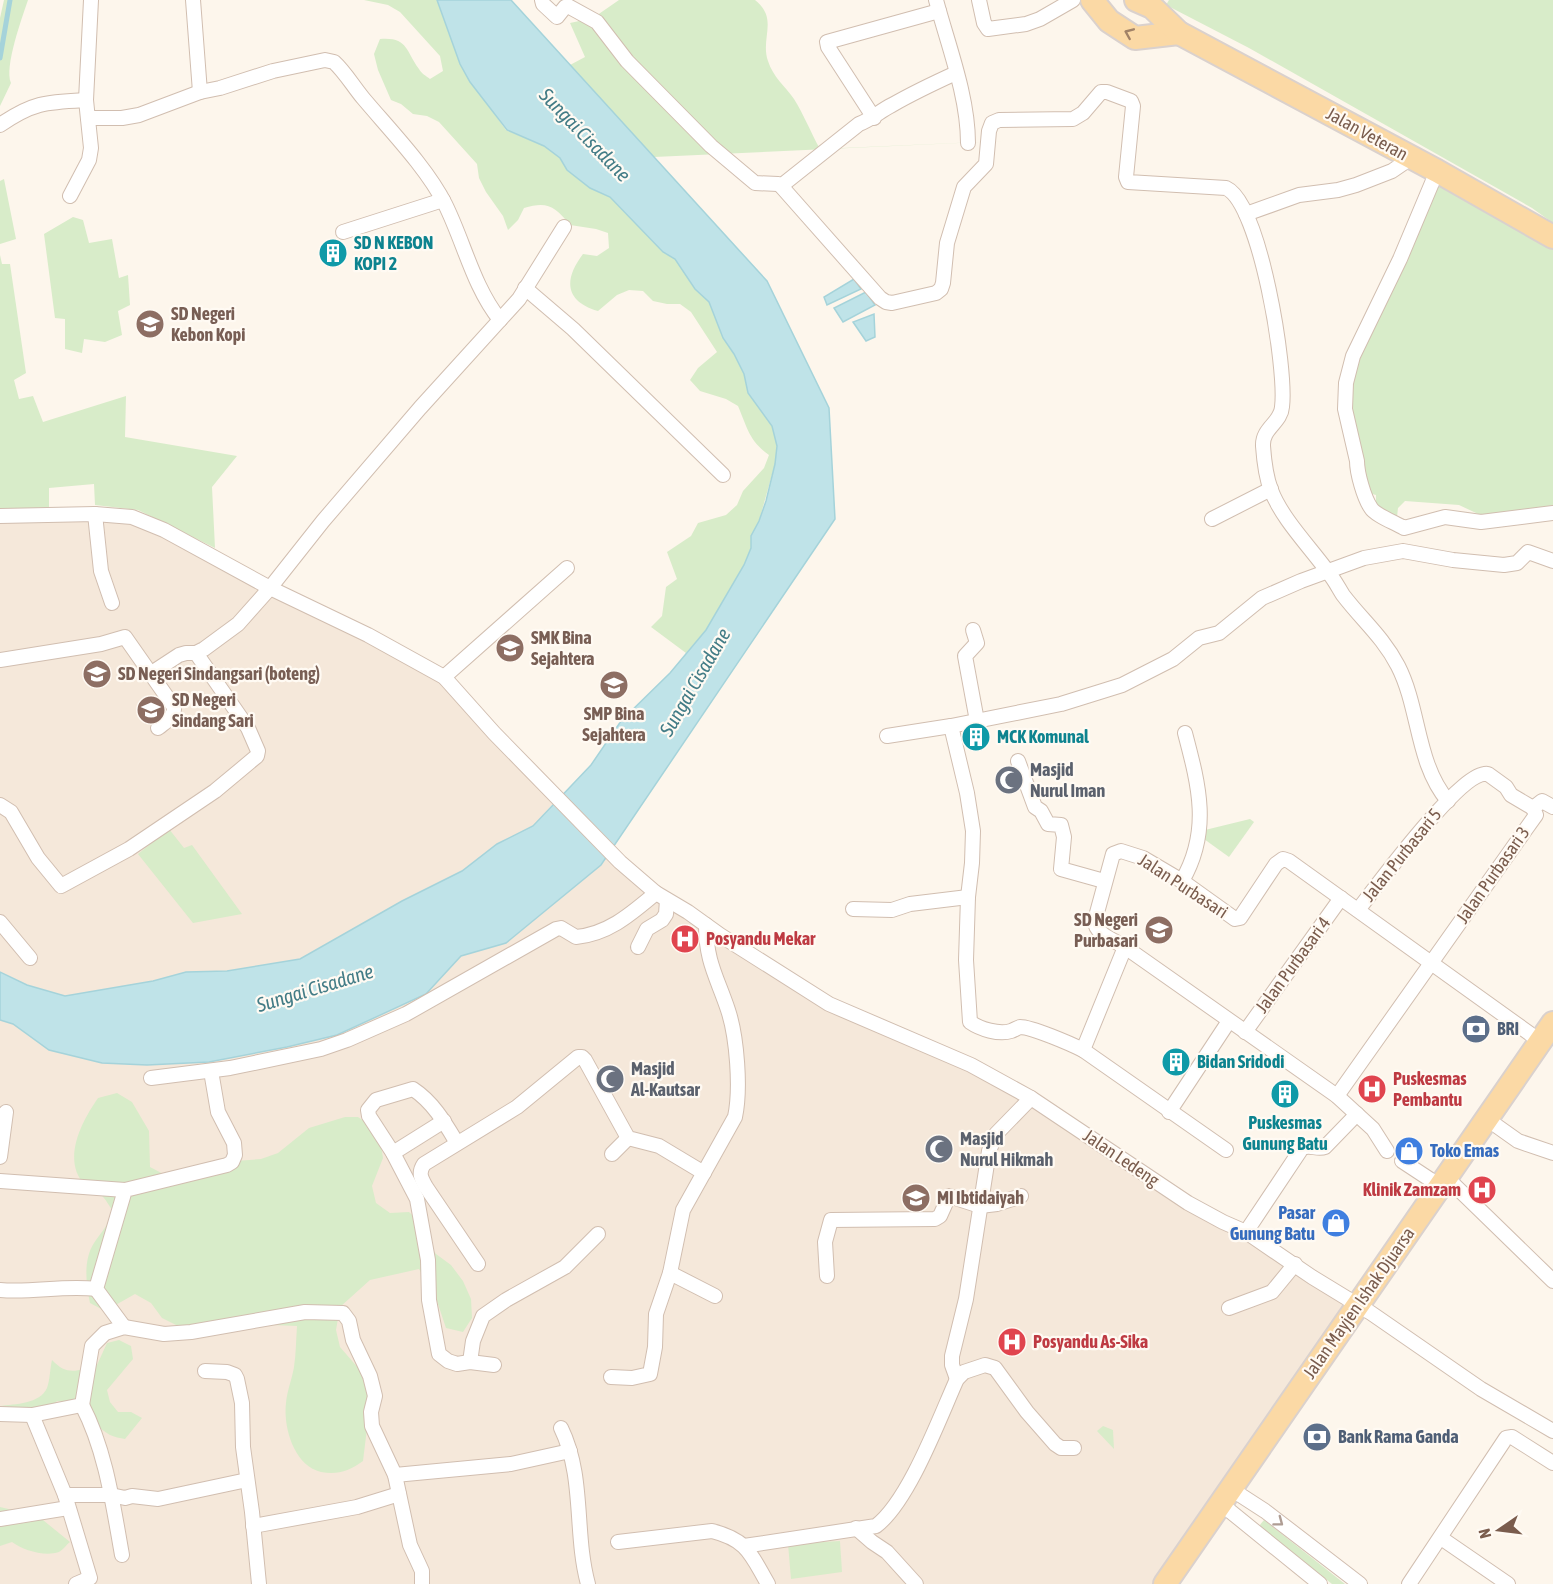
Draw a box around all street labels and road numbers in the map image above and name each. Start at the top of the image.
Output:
street label: Jalan Veteran [1323,103,1412,165]
street label: Jalan Purbasari 5 [1358,804,1445,905]
street label: Jalan Purbasari 3 [1451,822,1534,927]
street label: Jalan Purbasari [1135,849,1232,922]
street label: Jalan Purbasari 4 [1251,913,1334,1017]
street label: Jalan Ledeng [1079,1125,1163,1191]
street label: Jalan Mayjen Ishak Djuarsa [1298,1223,1419,1382]

